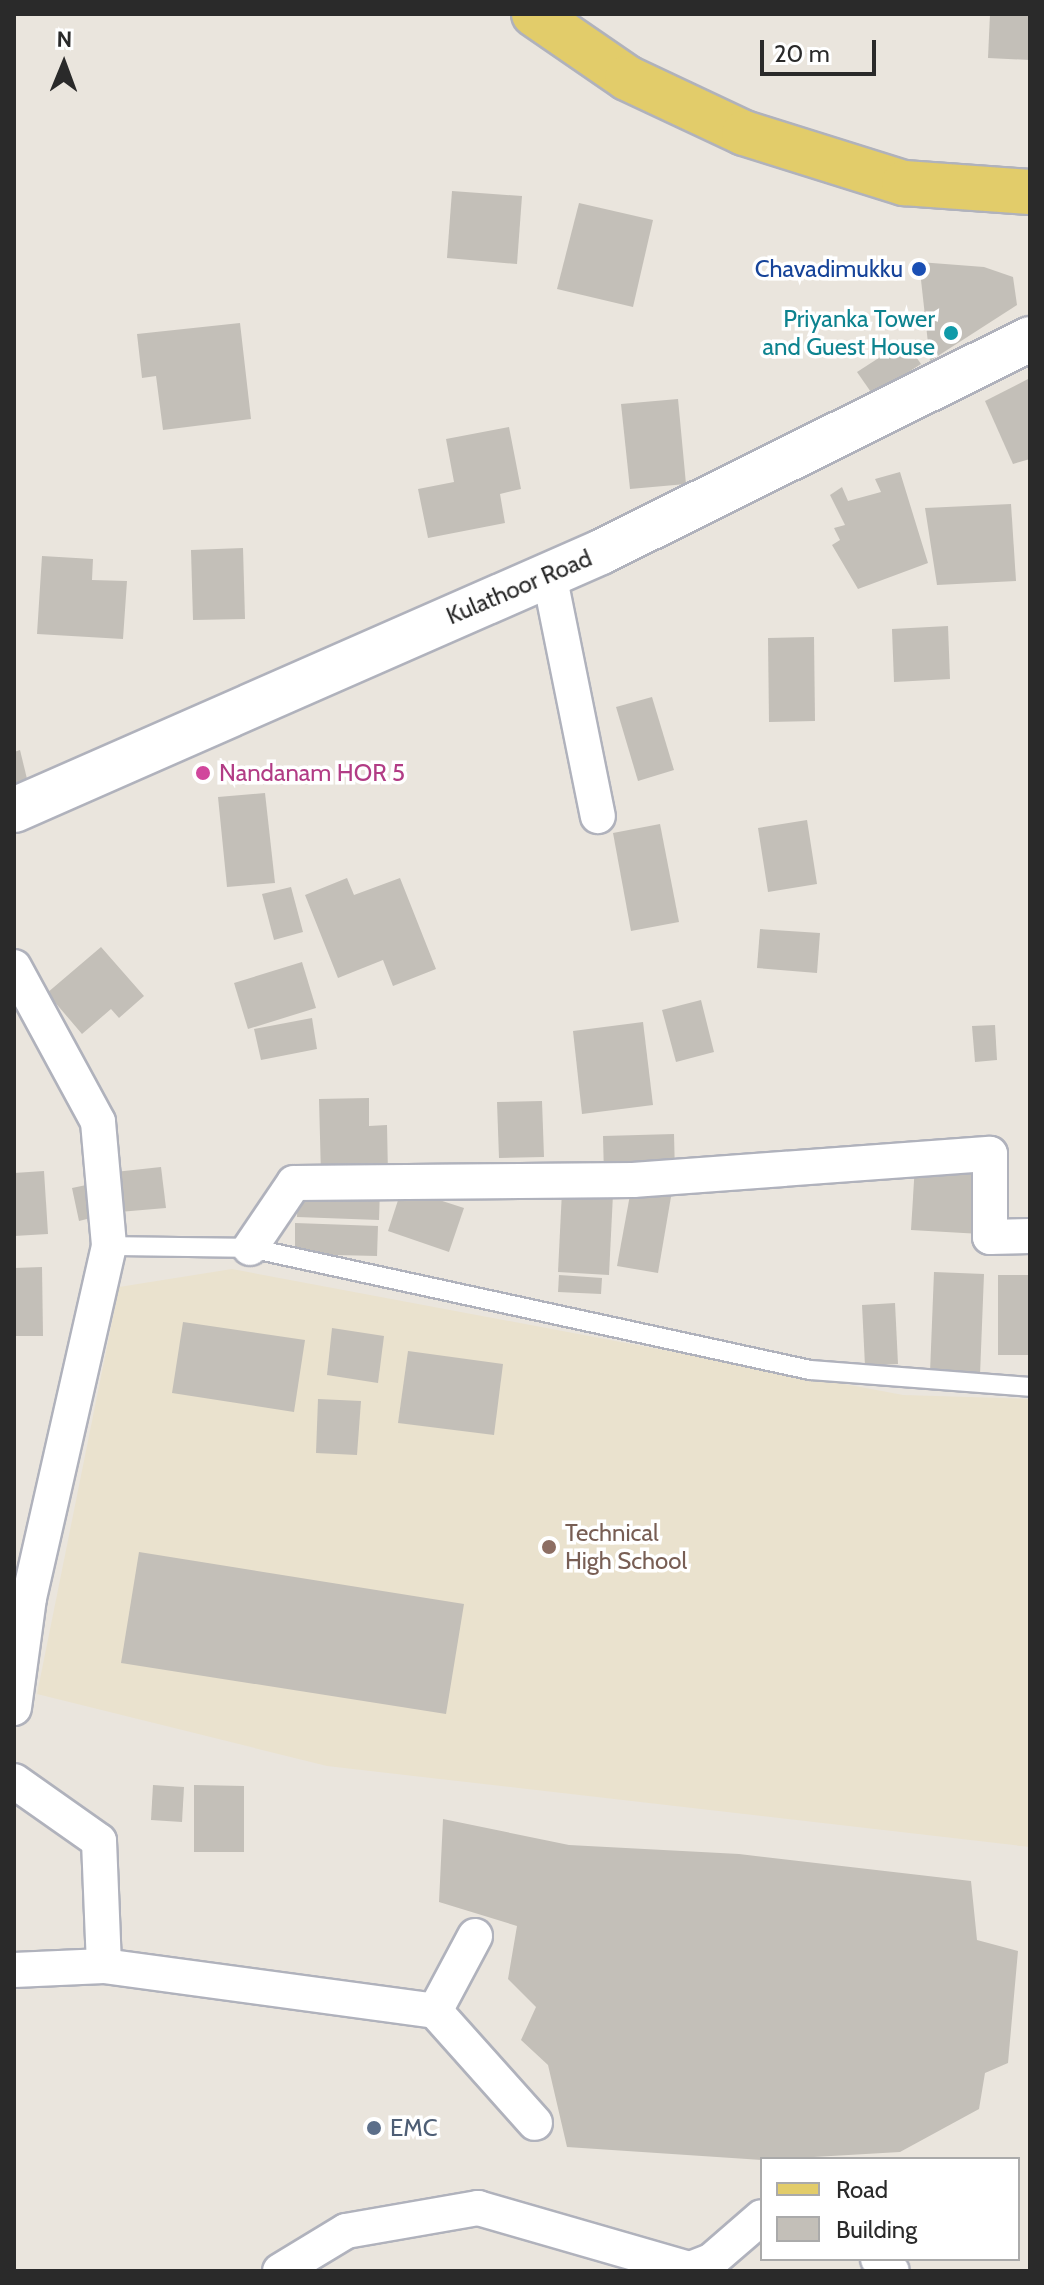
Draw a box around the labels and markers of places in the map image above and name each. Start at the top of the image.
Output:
place label: Chavadimukku [755,255,903,283]
marker: Chavadimukku [910,260,928,278]
place label: Priyanka Tower and Guest House [762,305,935,361]
marker: Priyanka Tower and Guest House [942,324,960,342]
place label: Nandanam HOR 5 [219,759,405,787]
marker: Nandanam HOR 5 [194,764,212,782]
place label: Technical High School [565,1519,687,1575]
marker: Technical High School [540,1538,558,1556]
place label: EMC [390,2114,437,2142]
marker: EMC [365,2119,383,2137]

